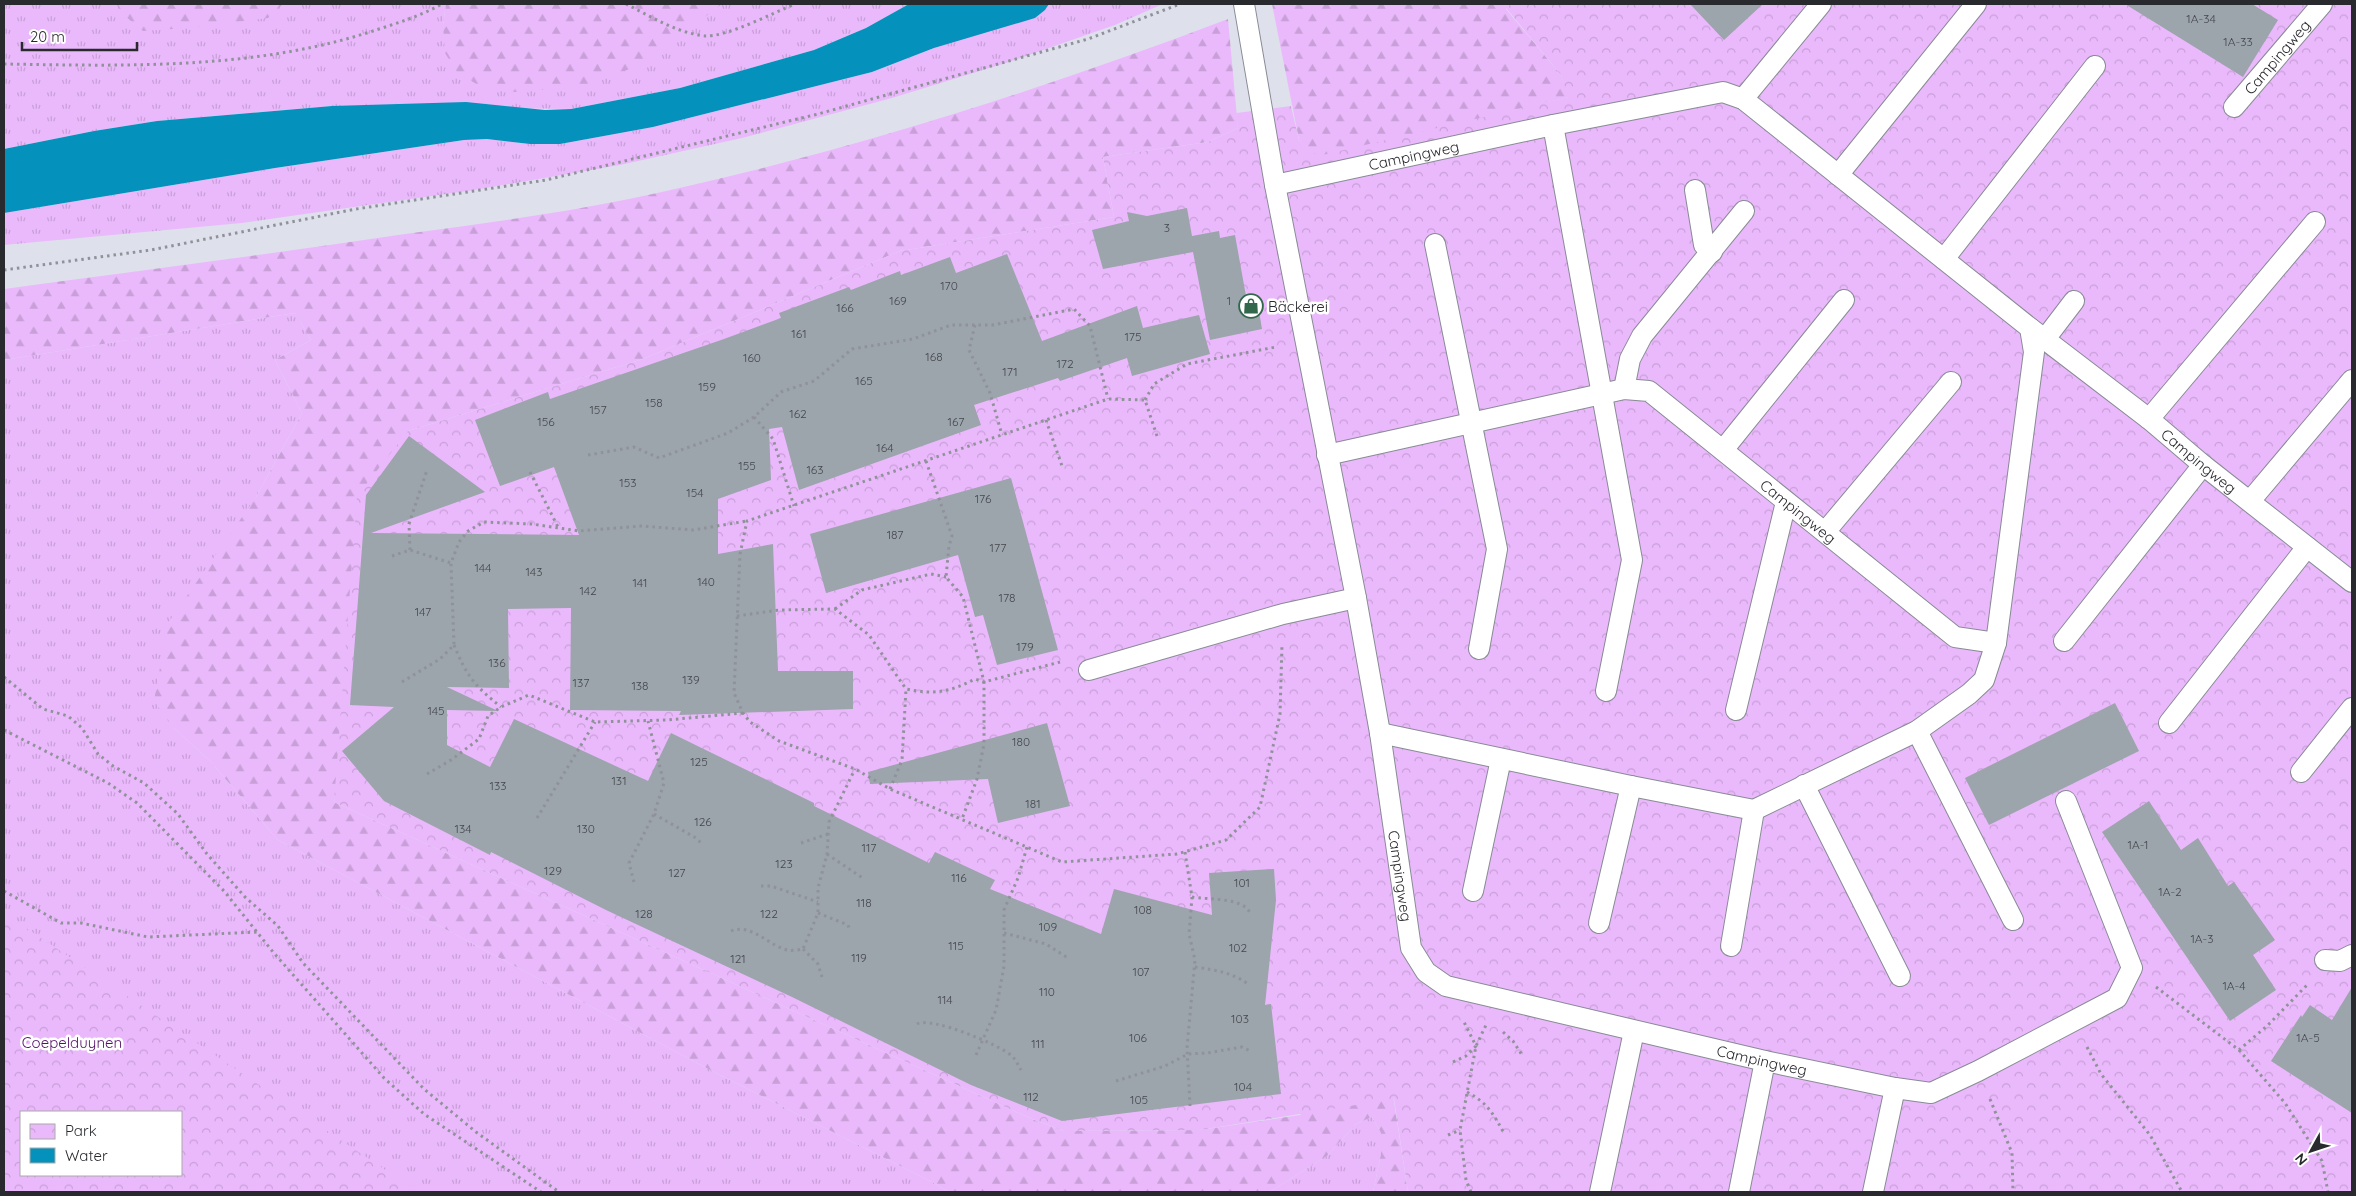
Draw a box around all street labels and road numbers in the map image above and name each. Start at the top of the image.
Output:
street label: Campingweg [2240,16,2314,98]
street label: Campingweg [1367,136,1461,174]
street label: Campingweg [2157,424,2241,497]
street label: Campingweg [1757,475,1840,547]
street label: Campingweg [1385,829,1417,923]
street label: Campingweg [1715,1040,1809,1079]

